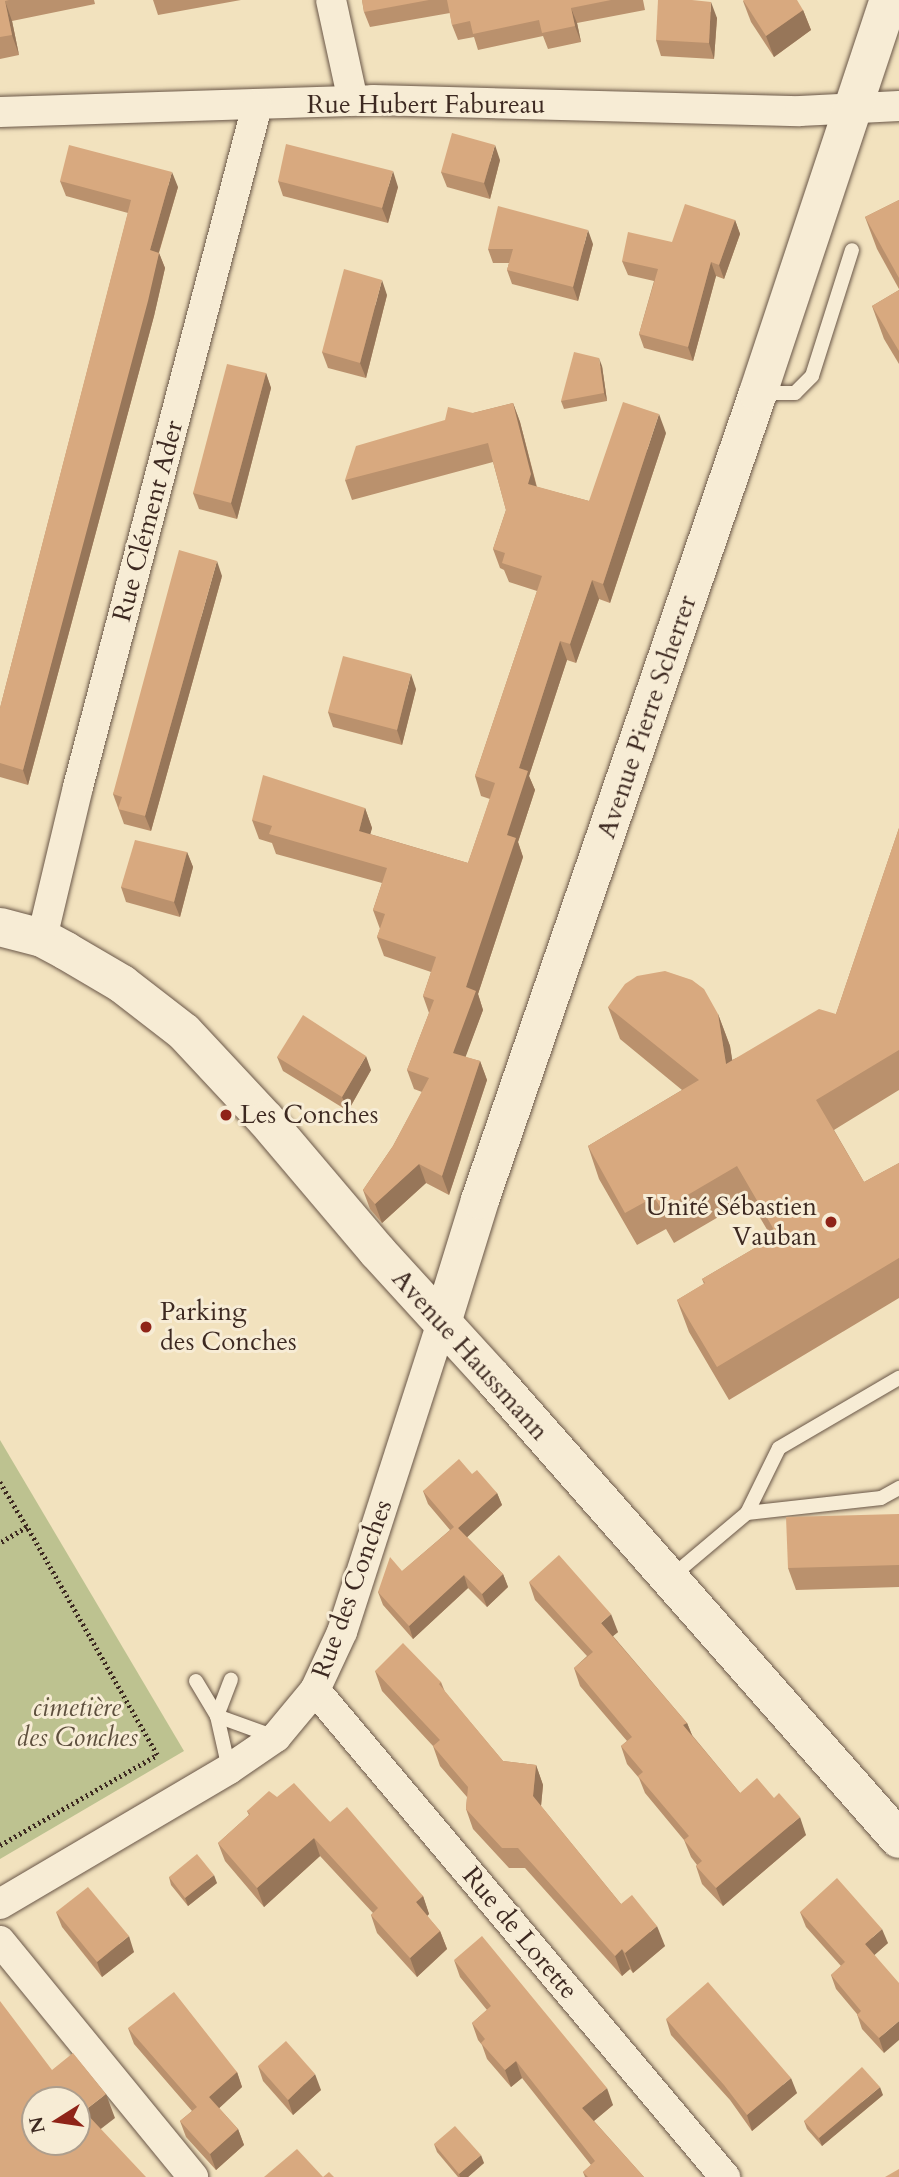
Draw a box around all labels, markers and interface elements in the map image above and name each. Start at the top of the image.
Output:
street label: Rue Hubert Fabureau [307,89,545,121]
street label: Rue Clément Ader [106,417,190,625]
street label: Avenue Pierre Scherrer [591,591,703,843]
place label: Les Conches [240,1099,379,1131]
marker: Les Conches [218,1107,234,1123]
place label: Unité Sébastien Vauban [646,1191,817,1252]
marker: Unité Sébastien Vauban [823,1214,839,1230]
street label: Avenue Haussmann [385,1263,555,1447]
place label: Parking des Conches [160,1296,297,1358]
marker: Parking des Conches [138,1319,154,1335]
street label: Rue des Conches [305,1495,399,1683]
park label: cimetière des Conches [16,1692,138,1754]
street label: Rue de Lorette [456,1861,584,2005]
north arrow [21,2086,91,2156]
text: N [23,2114,52,2136]

